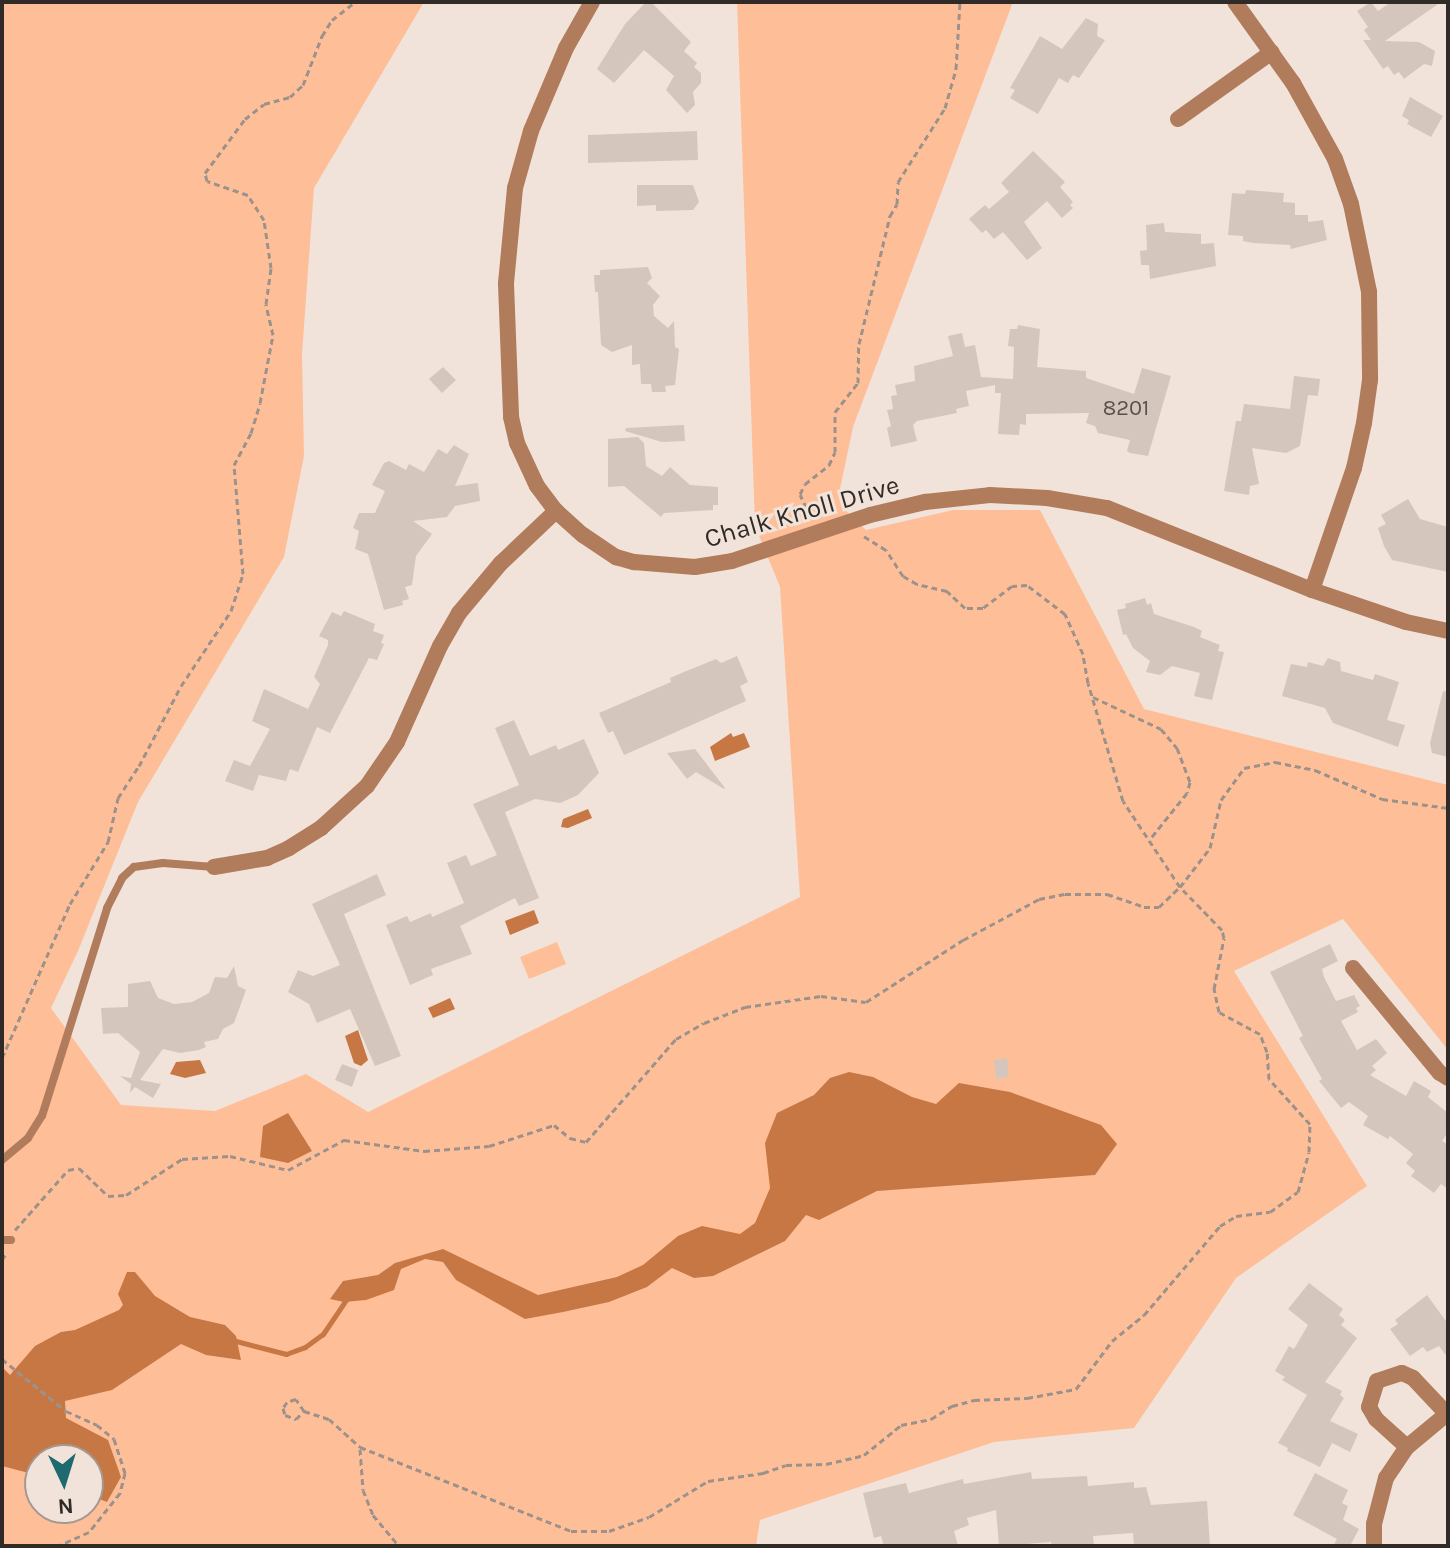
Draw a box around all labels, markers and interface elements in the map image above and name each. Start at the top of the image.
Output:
house number: 8201 [1103,396,1149,422]
street label: Chalk Knoll Drive [701,469,903,555]
north arrow [24,1444,104,1524]
text: N [57,1492,74,1519]

